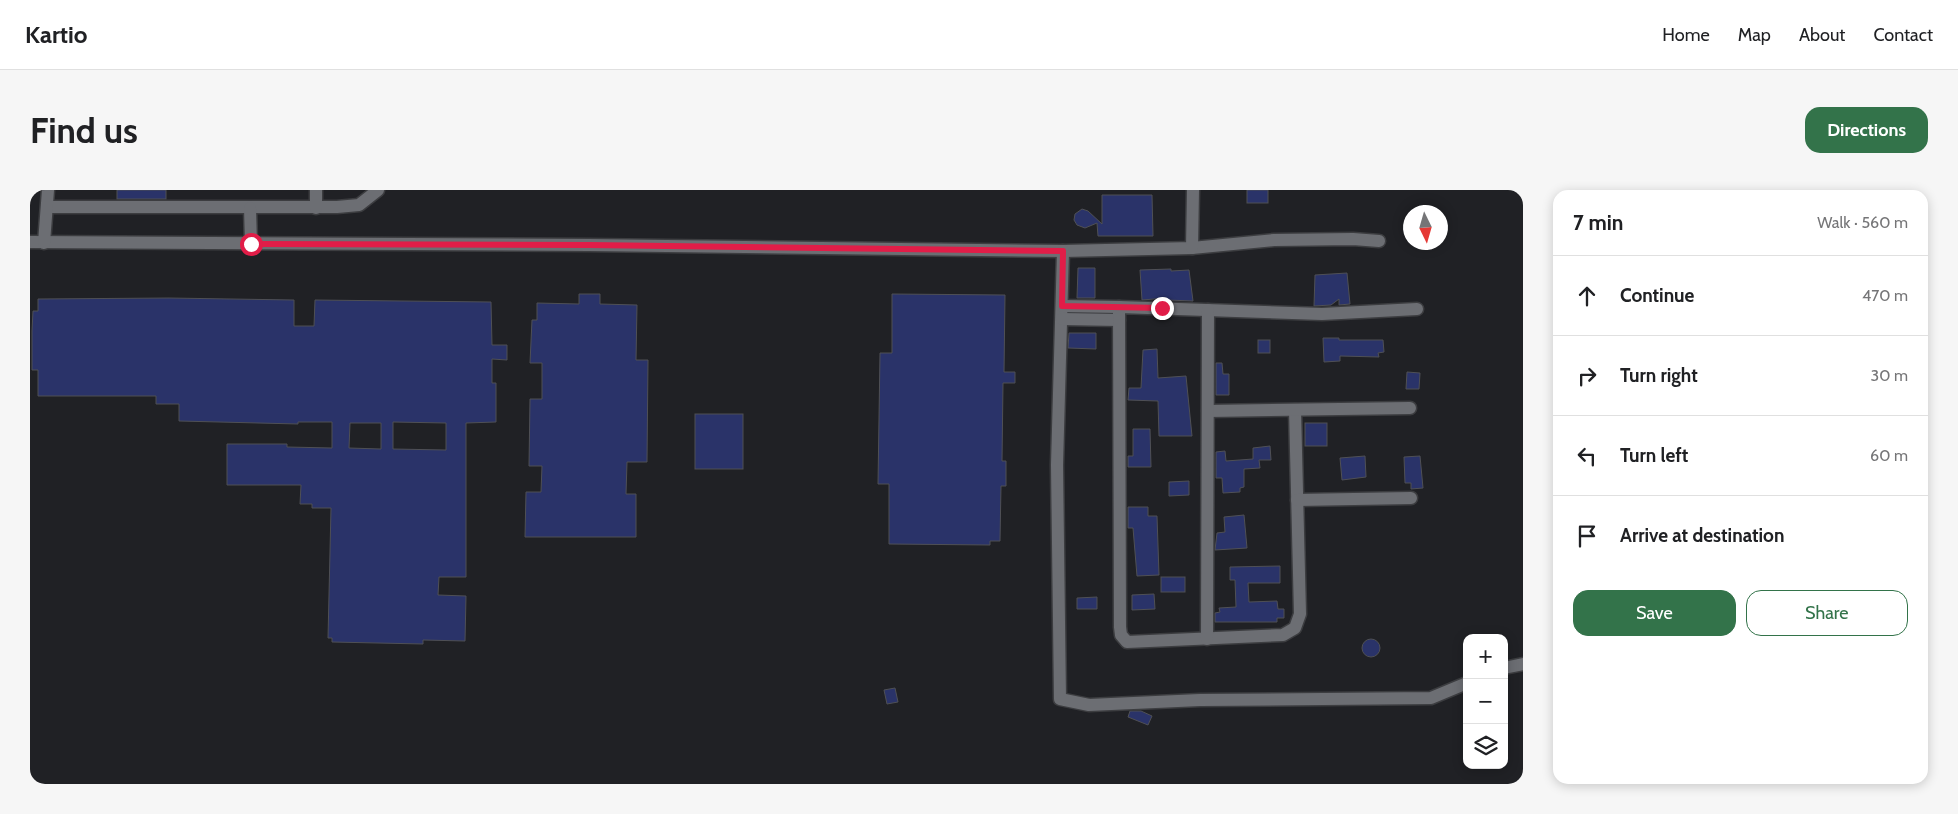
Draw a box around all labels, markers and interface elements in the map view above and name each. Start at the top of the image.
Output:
text: Kartio [25,20,88,49]
text: Home [1662,24,1710,46]
text: Map [1738,24,1771,46]
text: About [1799,24,1845,46]
text: Contact [1873,24,1933,46]
button: Directions [1805,107,1928,153]
text: Find us [30,109,138,152]
north arrow [1403,205,1448,250]
text: 7 min [1573,210,1623,235]
text: Walk · 560 m [1817,213,1908,232]
route start [240,233,263,256]
icon: ahead [1573,282,1601,310]
text: Continue [1620,284,1694,307]
text: 470 m [1862,286,1908,305]
route end [1151,297,1174,320]
icon: right [1573,362,1601,390]
text: Turn right [1620,364,1698,387]
text: 30 m [1871,366,1908,385]
icon: left [1573,442,1601,470]
text: Turn left [1620,444,1688,467]
text: 60 m [1870,446,1908,465]
icon: arrive [1573,522,1601,550]
text: Arrive at destination [1620,524,1784,547]
button: Save [1573,590,1736,636]
button: Share [1746,590,1908,636]
map controls [1463,634,1508,769]
button: + [1463,634,1508,679]
button: − [1463,679,1508,724]
button: layers [1463,724,1508,769]

